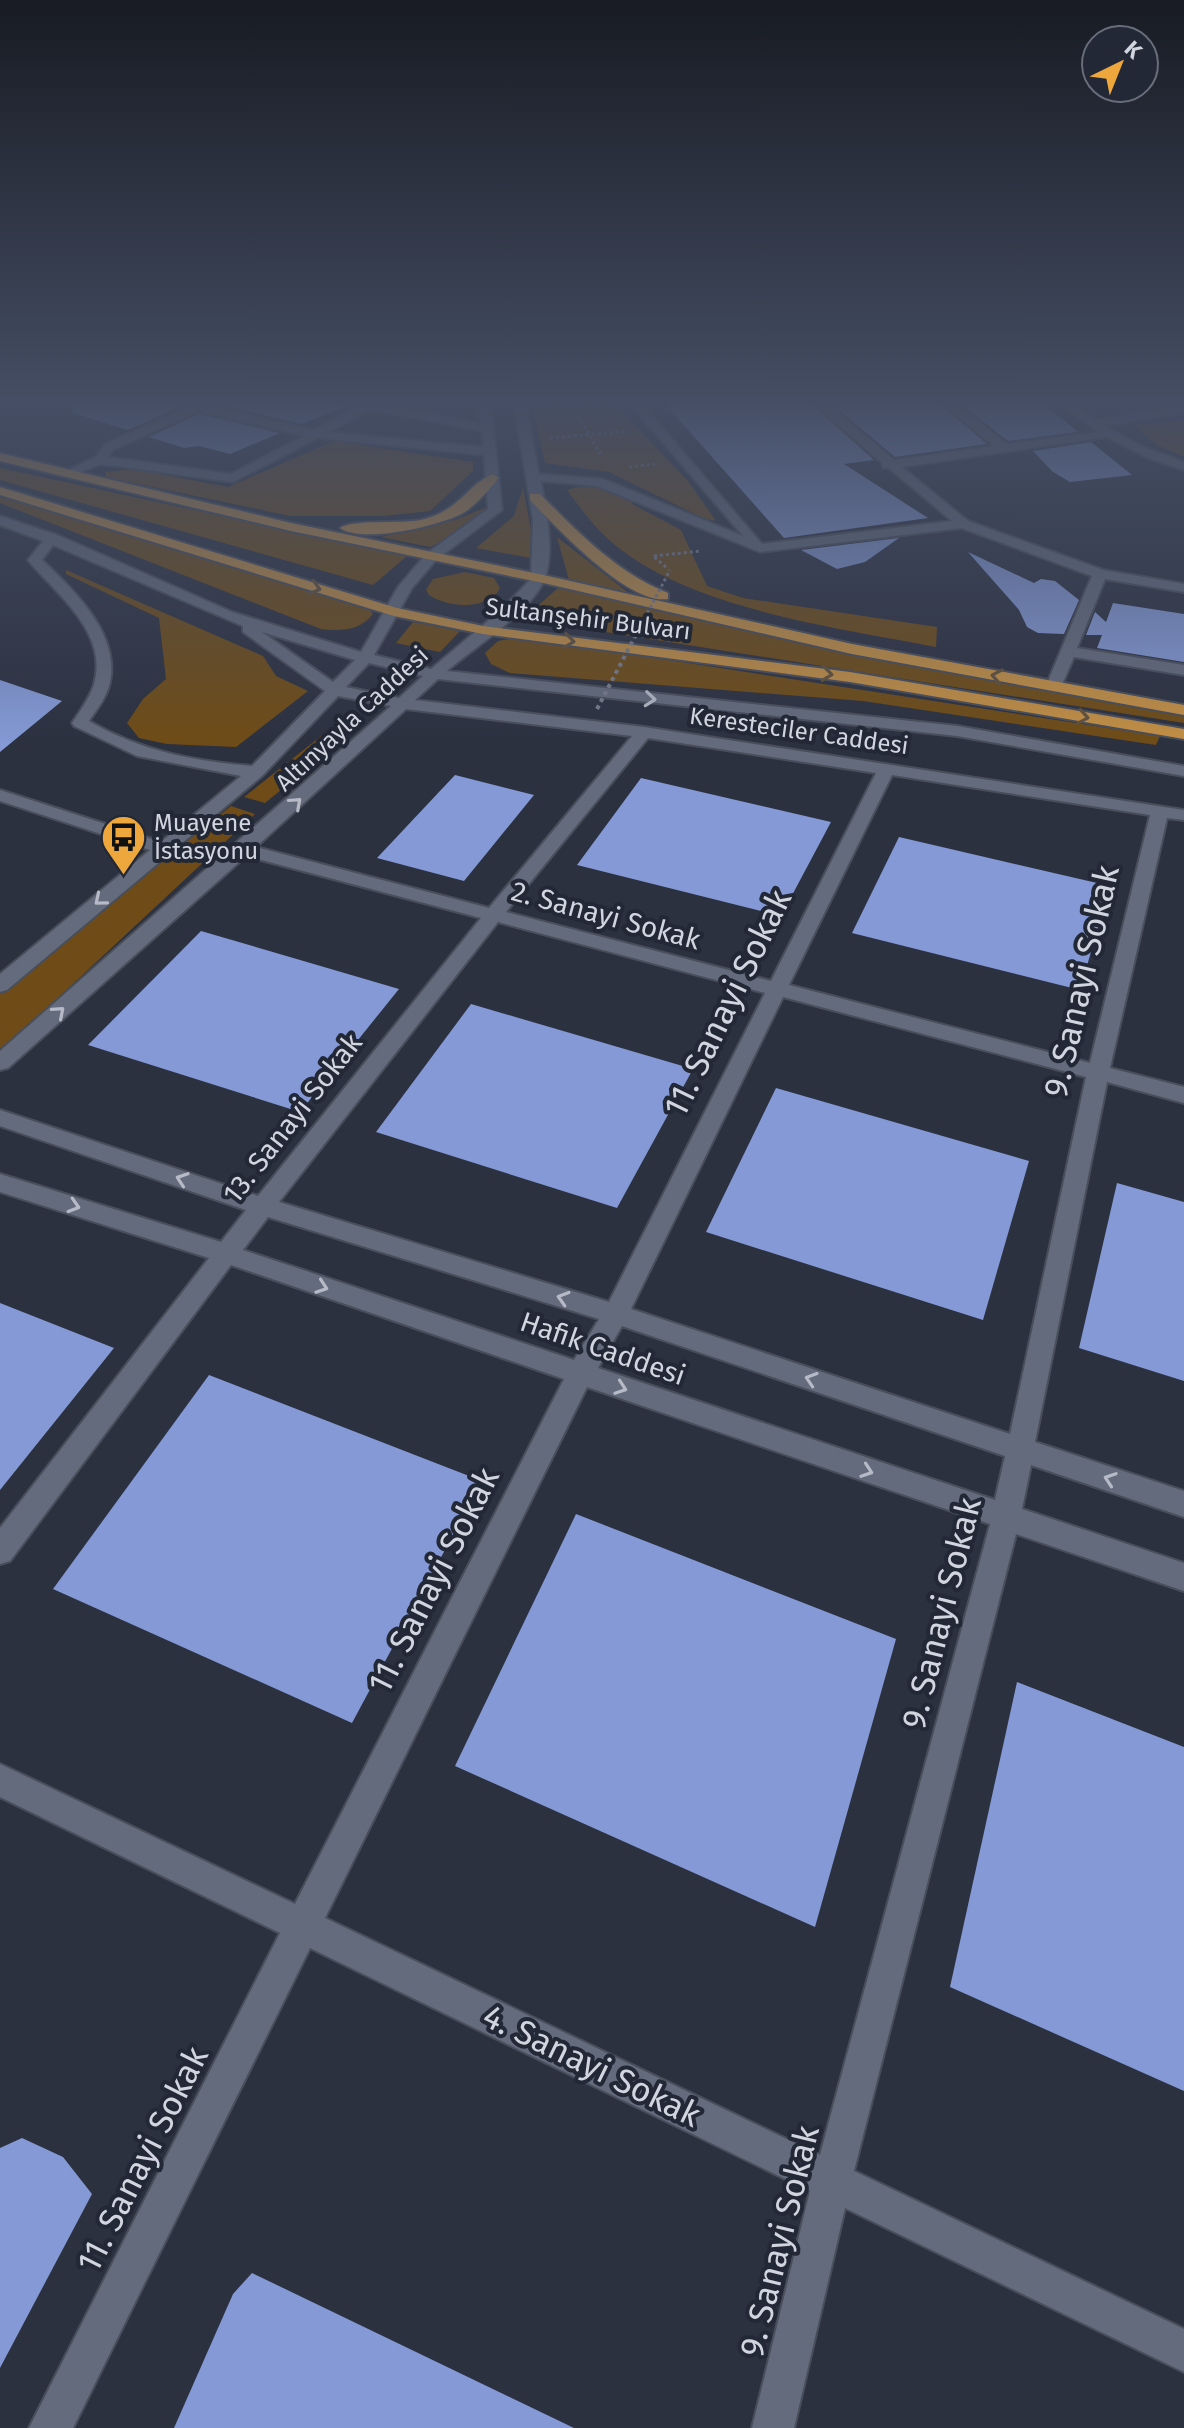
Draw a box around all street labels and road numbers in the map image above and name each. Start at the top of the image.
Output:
street label: Sultanşehir Bulvarı [484,593,692,645]
street label: Altınyayla Caddesi [270,641,434,797]
street label: Keresteciler Caddesi [688,702,910,760]
street label: 9. Sanayi Sokak [1035,861,1128,1101]
street label: 2. Sanayi Sokak [508,874,704,957]
street label: 11. Sanayi Sokak [655,882,800,1123]
street label: 13. Sanayi Sokak [216,1026,369,1210]
street label: Hafik Caddesi [516,1305,690,1392]
street label: 11. Sanayi Sokak [359,1460,508,1700]
street label: 9. Sanayi Sokak [893,1493,990,1733]
street label: 4. Sanayi Sokak [476,1995,708,2136]
street label: 11. Sanayi Sokak [68,2039,217,2279]
street label: 9. Sanayi Sokak [731,2121,828,2361]

